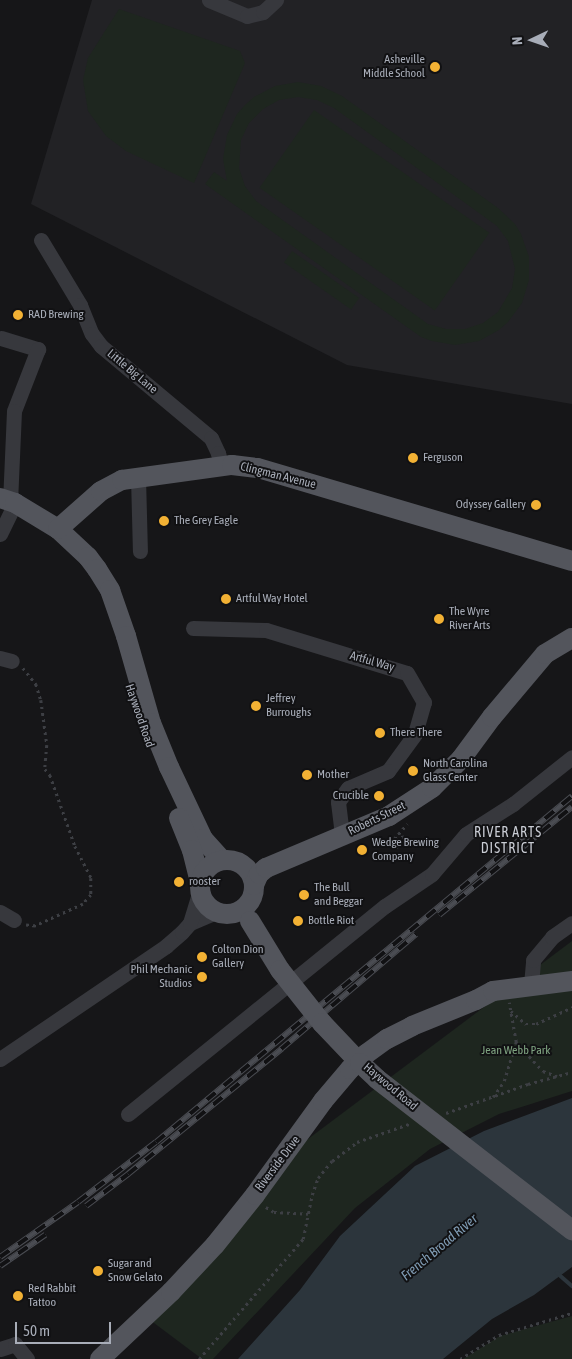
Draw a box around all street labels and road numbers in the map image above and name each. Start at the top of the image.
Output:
street label: Little Big Lane [104,347,160,397]
street label: Clingman Avenue [239,460,317,492]
street label: Artful Way [348,649,396,675]
street label: Haywood Road [121,682,157,750]
street label: Roberts Street [346,799,408,839]
street label: Haywood Road [360,1060,420,1114]
street label: Riverside Drive [252,1133,304,1195]

